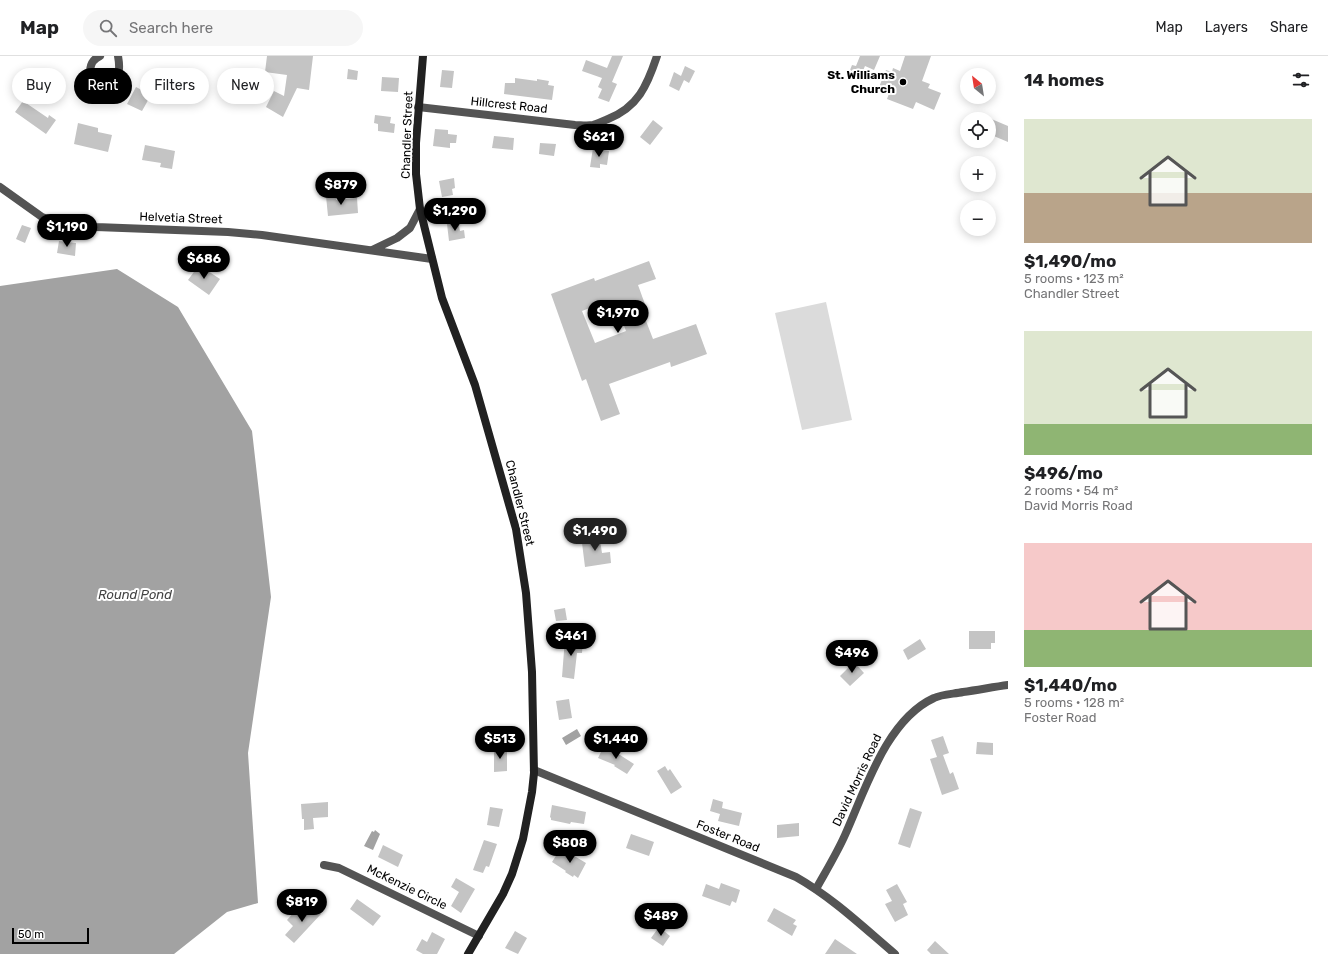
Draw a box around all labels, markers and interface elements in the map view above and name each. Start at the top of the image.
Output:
search box [83,10,363,46]
text: Map [20,16,59,39]
icon: search [97,17,119,39]
text: Search here [129,19,213,37]
text: Map [1156,19,1183,36]
text: Layers [1205,19,1248,36]
text: Share [1270,19,1308,36]
chip: Buy [12,68,66,104]
chip: Rent [74,68,132,104]
chip: Filters [140,68,209,104]
chip: New [217,68,274,104]
place label: St. Williams Church [827,68,895,96]
north arrow [960,68,996,104]
map controls [960,68,996,236]
icon: filters [1290,69,1312,91]
text: 14 homes [1024,70,1104,90]
marker: St. Williams Church [898,77,908,87]
street label: Chandler Street [398,91,416,179]
street label: Hillcrest Road [470,94,548,116]
button: locate [960,112,996,148]
pin: $621 [575,124,623,158]
text: $621 [583,129,615,144]
icon: home [1132,145,1204,217]
button: + [960,156,996,192]
pin: $879 [317,172,365,206]
text: $879 [324,177,358,192]
pin: $1,290 [422,198,488,232]
button: − [960,200,996,236]
text: $1,290 [433,203,477,218]
street label: Helvetia Street [139,210,223,226]
pin: $1,190 [34,214,100,248]
text: $1,190 [46,219,88,234]
pin: $686 [180,246,228,280]
text: $686 [187,251,221,266]
text: $1,490/mo [1024,251,1116,271]
text: 5 rooms · 123 m² [1024,271,1124,286]
text: Chandler Street [1024,286,1119,301]
pin: $1,970 [585,300,651,334]
text: $1,970 [597,305,639,320]
icon: home [1132,357,1204,429]
street label: Chandler Street [503,459,537,548]
text: $496/mo [1024,463,1103,483]
text: 2 rooms · 54 m² [1024,483,1118,498]
text: David Morris Road [1024,498,1133,513]
pin: $1,490 [562,518,628,552]
text: $1,490 [573,523,617,538]
icon: home [1132,569,1204,641]
water label: Round Pond [98,587,172,602]
pin: $461 [547,623,595,657]
text: $461 [555,628,587,643]
pin: $496 [828,640,876,674]
text: $496 [835,645,869,660]
text: $1,440/mo [1024,675,1117,695]
text: 5 rooms · 128 m² [1024,695,1124,710]
text: Foster Road [1024,710,1097,725]
pin: $513 [476,726,524,760]
pin: $1,440 [583,726,649,760]
text: $513 [484,731,516,746]
text: $1,440 [593,731,639,746]
street label: David Morris Road [829,732,885,828]
street label: Foster Road [694,817,762,855]
pin: $808 [546,830,594,864]
text: $808 [552,835,588,850]
street label: McKenzie Circle [365,862,450,913]
pin: $819 [278,889,326,923]
text: $819 [286,894,318,909]
pin: $489 [637,903,685,937]
text: $489 [644,908,678,923]
scale bar [12,926,89,945]
text: 50 m [18,928,44,941]

